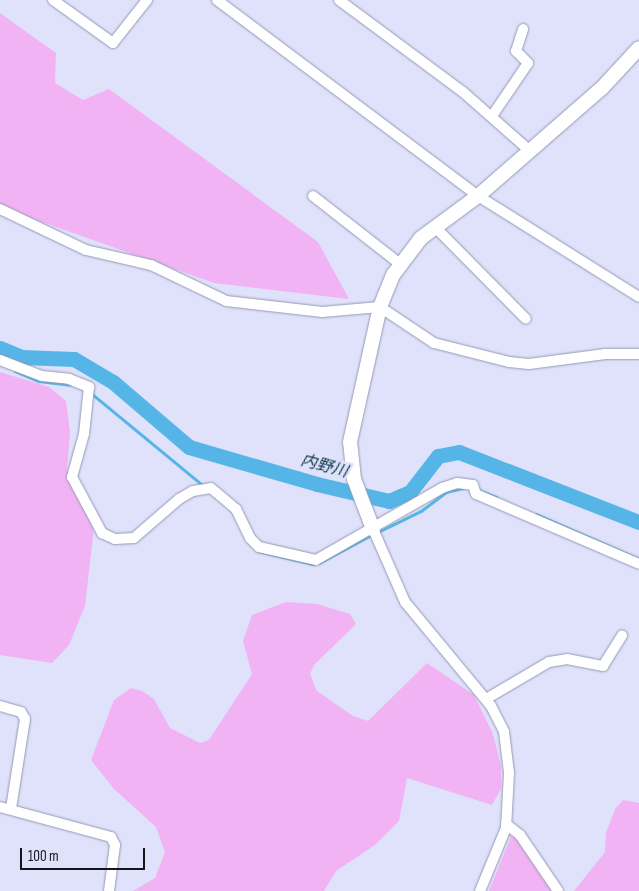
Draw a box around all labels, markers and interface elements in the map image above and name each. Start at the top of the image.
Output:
water label: 内野川 [298,452,350,482]
scale bar [22,838,148,870]
text: 100 m [28,847,59,866]

